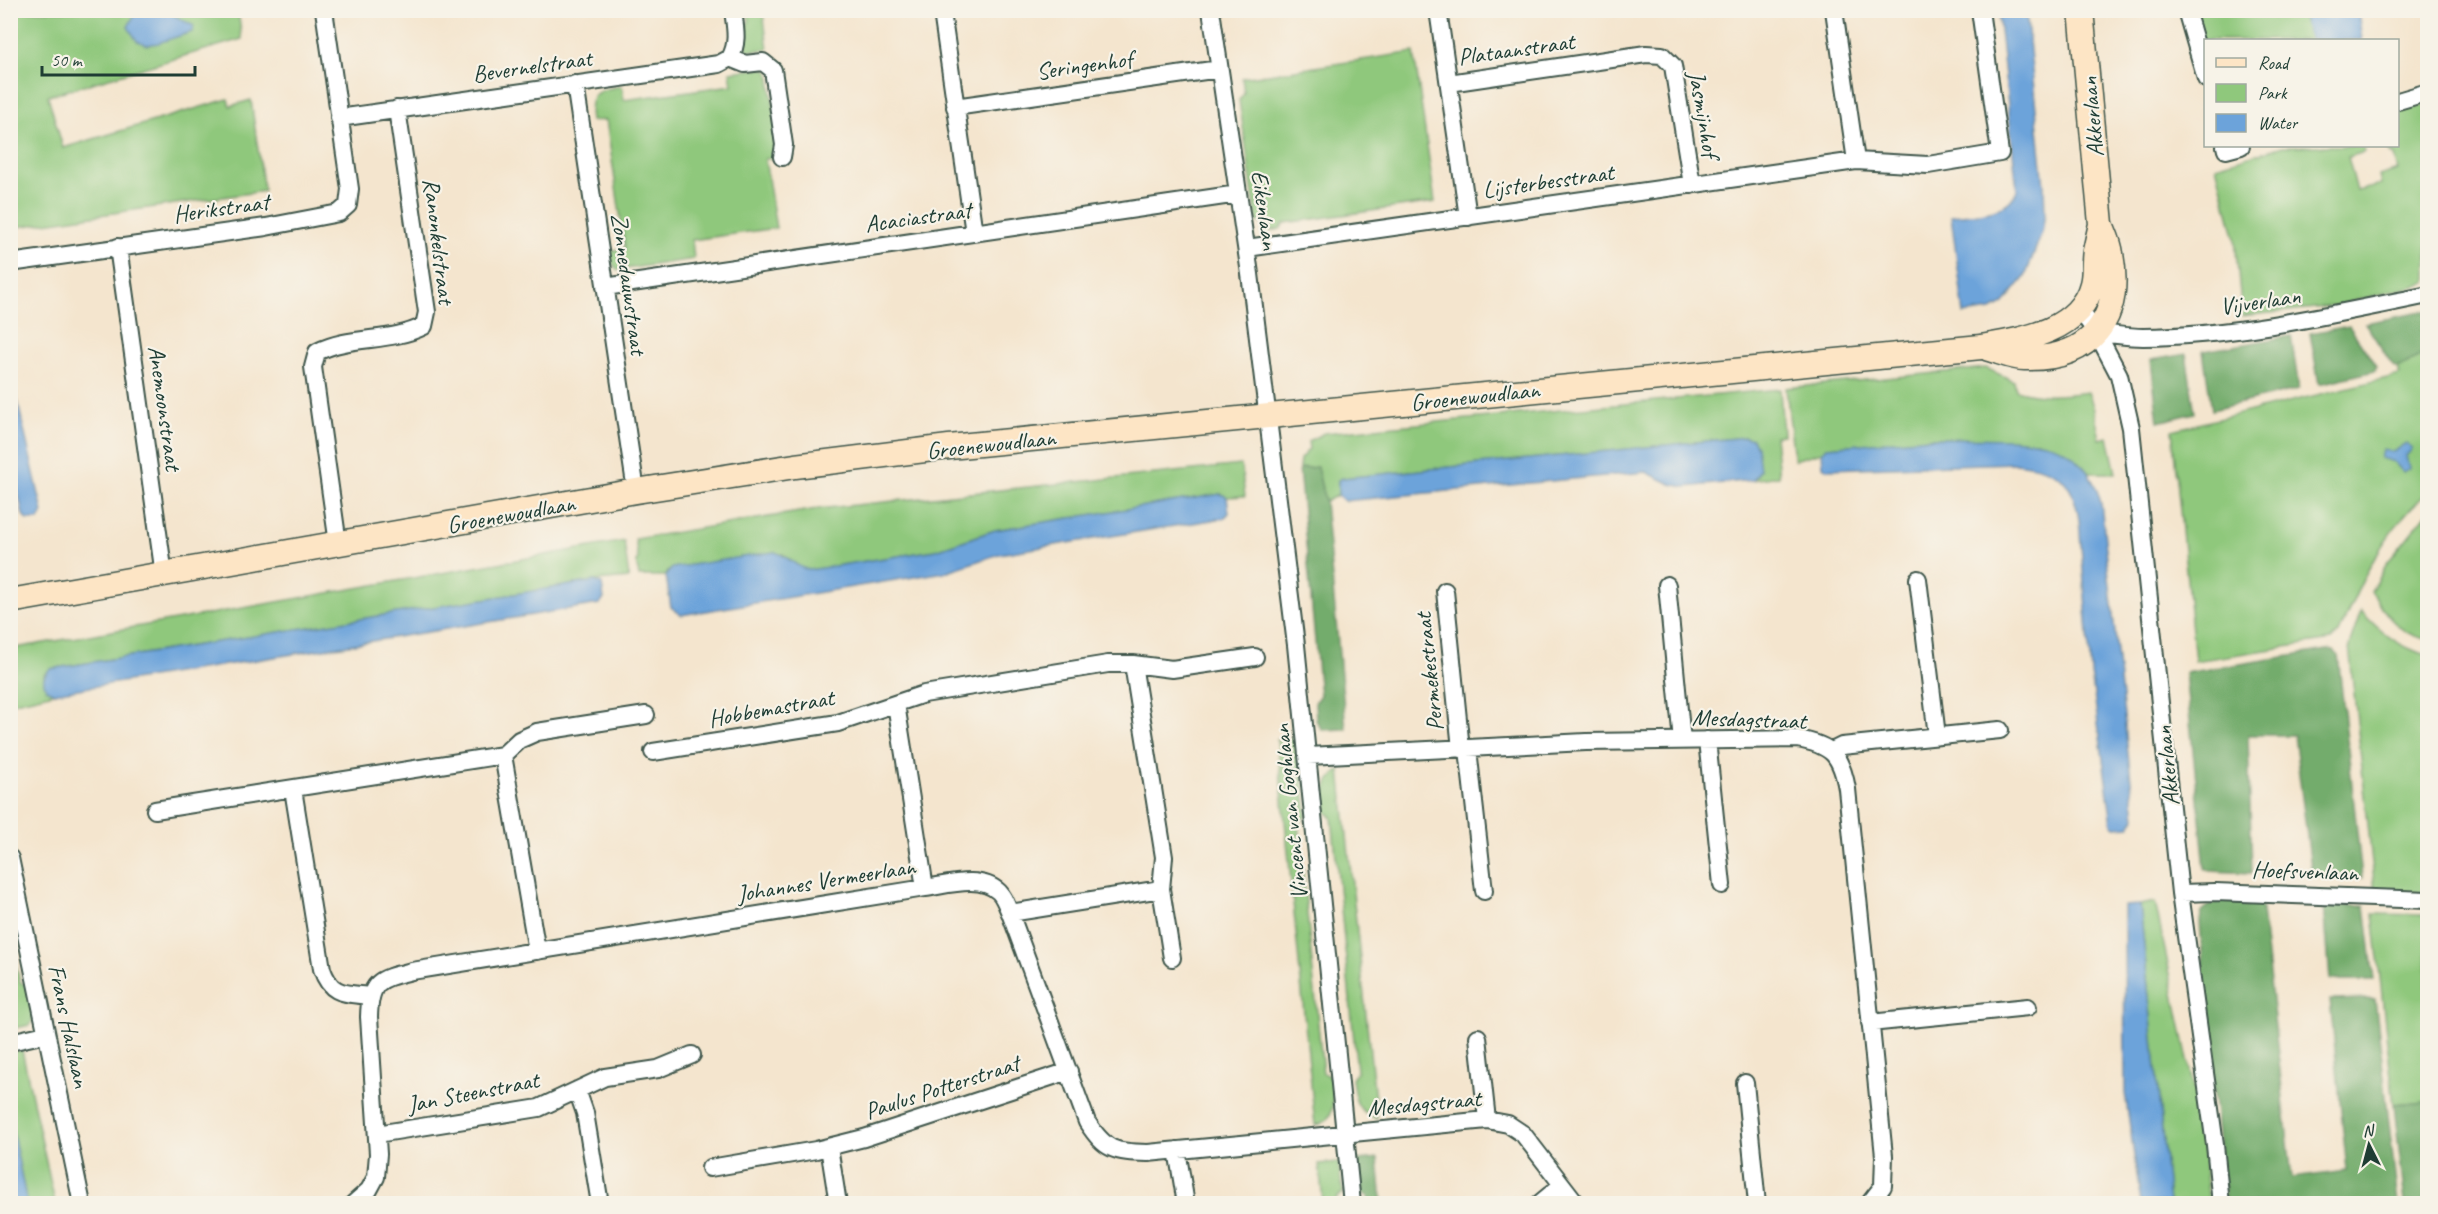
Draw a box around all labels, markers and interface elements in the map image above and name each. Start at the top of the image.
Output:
street label: Plataanstraat [1456,26,1578,72]
scale bar [42,39,195,77]
legend [2204,39,2399,147]
street label: Bevernelstraat [470,43,596,89]
street label: Seringenhof [1034,43,1140,87]
text: 50 m [51,49,84,71]
text: Road [2258,52,2291,74]
street label: Jasmijnhof [1682,68,1727,165]
street label: Akkerlaan [2074,75,2110,158]
text: Park [2258,82,2288,104]
text: Water [2258,112,2299,134]
street label: Lijsterbesstraat [1481,157,1617,205]
street label: Eikenlaan [1245,168,1286,253]
street label: Ranonkelstraat [416,176,462,308]
street label: Herikstraat [171,186,274,230]
street label: Acaciastraat [863,194,976,239]
street label: Zonnedauwstraat [604,211,654,359]
street label: Vijverlaan [2218,281,2302,321]
street label: Anemoonstraat [141,344,189,474]
street label: Groenewoudlaan [1409,374,1542,418]
street label: Groenewoudlaan [925,422,1058,466]
street label: Groenewoudlaan [445,488,579,540]
street label: Permekestraat [1408,609,1450,733]
street label: Hobbemastraat [706,682,838,734]
street label: Mesdagstraat [1692,702,1808,736]
street label: Vincent van Goghlaan [1266,722,1314,901]
street label: Akkerlaan [2148,724,2186,808]
street label: Johannes Vermeerlaan [734,851,918,909]
street label: Hoefsvenlaan [2251,854,2360,888]
street label: Frans Halslaan [41,962,97,1091]
street label: Paulus Potterstraat [861,1047,1026,1126]
street label: Jan Steenstraat [404,1064,543,1120]
street label: Mesdagstraat [1366,1083,1484,1123]
north arrow [2339,1115,2399,1175]
text: N [2362,1120,2377,1142]

